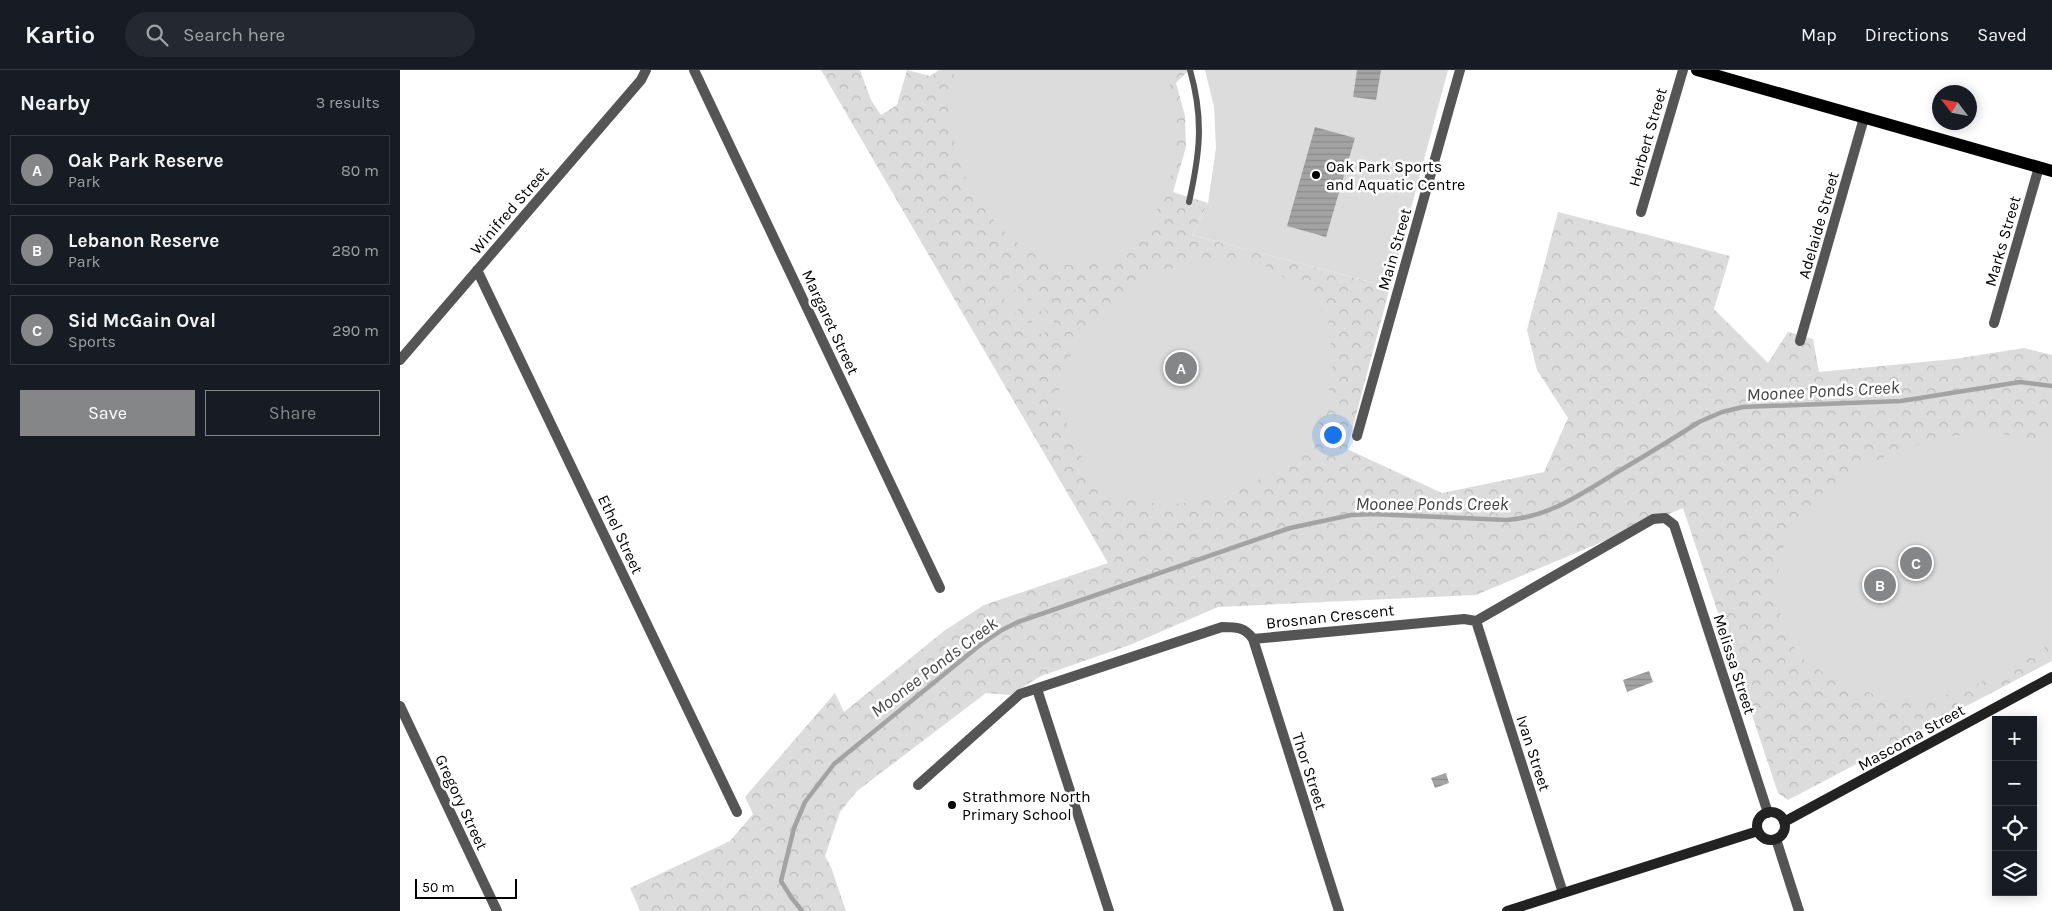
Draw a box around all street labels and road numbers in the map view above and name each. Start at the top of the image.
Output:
street label: Herbert Street [1624,86,1671,189]
street label: Winifred Street [466,163,553,258]
street label: Adelaide Street [1794,169,1843,281]
street label: Marks Street [1980,194,2024,289]
street label: Main Street [1374,206,1415,292]
street label: Margaret Street [798,267,863,378]
street label: Ethel Street [594,492,647,577]
street label: Brosnan Crescent [1265,600,1395,633]
street label: Melissa Street [1709,612,1760,717]
street label: Mascoma Street [1854,700,1968,775]
street label: Ivan Street [1512,713,1555,794]
street label: Thor Street [1288,730,1331,812]
street label: Gregory Street [431,752,492,853]

